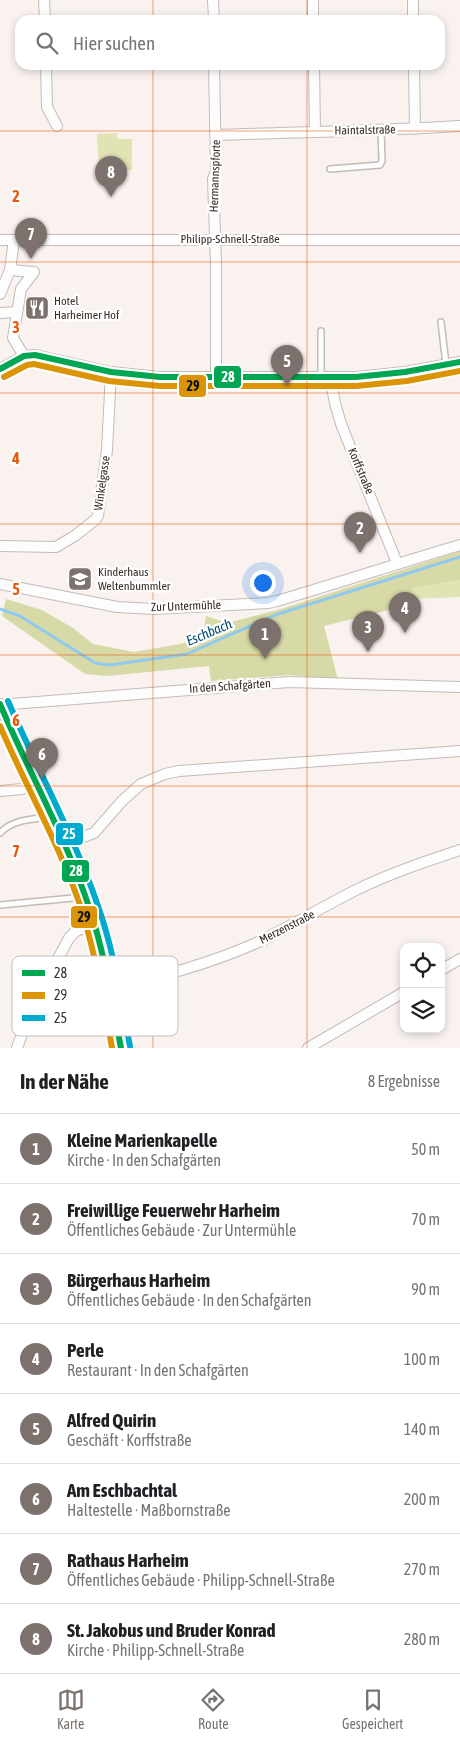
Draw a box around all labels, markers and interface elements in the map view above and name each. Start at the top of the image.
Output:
search box [15,15,445,70]
icon: search [33,29,61,57]
text: Hier suchen [73,32,155,54]
street label: Haintalstraße [334,122,396,138]
street label: Hermannspforte [207,139,223,213]
pin: 8 [95,156,127,197]
text: 2 [12,187,20,205]
pin: 7 [15,218,47,259]
street label: Philipp-Schnell-Straße [180,232,280,246]
place label: Hotel Harheimer Hof [54,294,120,322]
restaurant icon: Hotel Harheimer Hof [24,295,50,321]
text: 3 [12,318,20,336]
pin: 5 [271,345,303,386]
line badge: 28 [213,365,242,389]
text: 28 [221,369,235,385]
line badge: 29 [178,374,207,398]
text: 29 [186,378,200,394]
street label: Korffstraße [345,446,377,496]
text: 4 [11,449,20,467]
street label: Winkelgasse [91,455,113,511]
pin: 2 [344,512,376,553]
place label: Kinderhaus Weltenbummler [98,565,171,593]
school or university icon: Kinderhaus Weltenbummler [67,566,93,592]
your location [250,570,276,596]
text: 5 [12,580,20,598]
pin: 4 [389,592,421,633]
street label: Zur Untermühle [151,598,221,614]
pin: 3 [352,611,384,652]
water label: Eschbach [184,615,234,649]
pin: 1 [249,618,281,659]
street label: In den Schafgärten [189,676,271,696]
text: 6 [12,711,20,729]
pin: 6 [26,738,58,779]
line badge: 25 [55,822,84,846]
text: 25 [62,826,76,842]
text: 7 [12,842,20,860]
line badge: 28 [61,859,90,883]
text: 28 [69,863,83,879]
line badge: 29 [70,905,98,929]
street label: Merzenstraße [257,907,317,947]
text: 29 [77,909,91,925]
map controls [400,943,445,1033]
button: locate [400,943,445,988]
legend [12,956,178,1036]
text: 28 [54,965,68,981]
text: 29 [54,987,67,1003]
button: layers [400,988,445,1033]
text: 25 [54,1010,67,1026]
text: In der Nähe [20,1069,109,1093]
text: 8 Ergebnisse [368,1072,440,1090]
text: Kleine Marienkapelle [67,1129,217,1151]
text: 1 [32,1140,40,1158]
text: 50 m [411,1140,440,1158]
text: Kirche · In den Schafgärten [67,1151,221,1169]
text: Freiwillige Feuerwehr Harheim [67,1199,280,1221]
text: 2 [32,1210,40,1228]
text: 70 m [411,1210,440,1228]
text: Öffentliches Gebäude · Zur Untermühle [67,1221,296,1239]
text: Bürgerhaus Harheim [67,1269,210,1291]
text: 3 [32,1280,40,1298]
text: 90 m [411,1280,440,1298]
text: Öffentliches Gebäude · In den Schafgärten [67,1291,312,1309]
text: Perle [67,1339,104,1361]
text: 4 [32,1350,40,1368]
text: 100 m [404,1350,440,1368]
text: Restaurant · In den Schafgärten [67,1361,249,1379]
text: Alfred Quirin [67,1409,156,1431]
text: 5 [32,1420,40,1438]
text: 140 m [404,1420,440,1438]
text: Geschäft · Korffstraße [67,1431,192,1449]
text: Am Eschbachtal [67,1479,177,1501]
text: 6 [32,1490,40,1508]
text: 200 m [404,1490,440,1508]
text: Haltestelle · Maßbornstraße [67,1501,231,1519]
text: Rathaus Harheim [67,1549,189,1571]
text: 7 [32,1560,40,1578]
text: 270 m [404,1560,440,1578]
text: Öffentliches Gebäude · Philipp-Schnell-Straße [67,1571,335,1589]
text: St. Jakobus und Bruder Konrad [67,1619,276,1641]
text: 8 [32,1630,40,1648]
text: 280 m [404,1630,440,1648]
text: Kirche · Philipp-Schnell-Straße [67,1641,244,1659]
tab: Karte [57,1686,85,1732]
tab: Route [198,1686,229,1732]
tab: Gespeichert [342,1686,403,1732]

